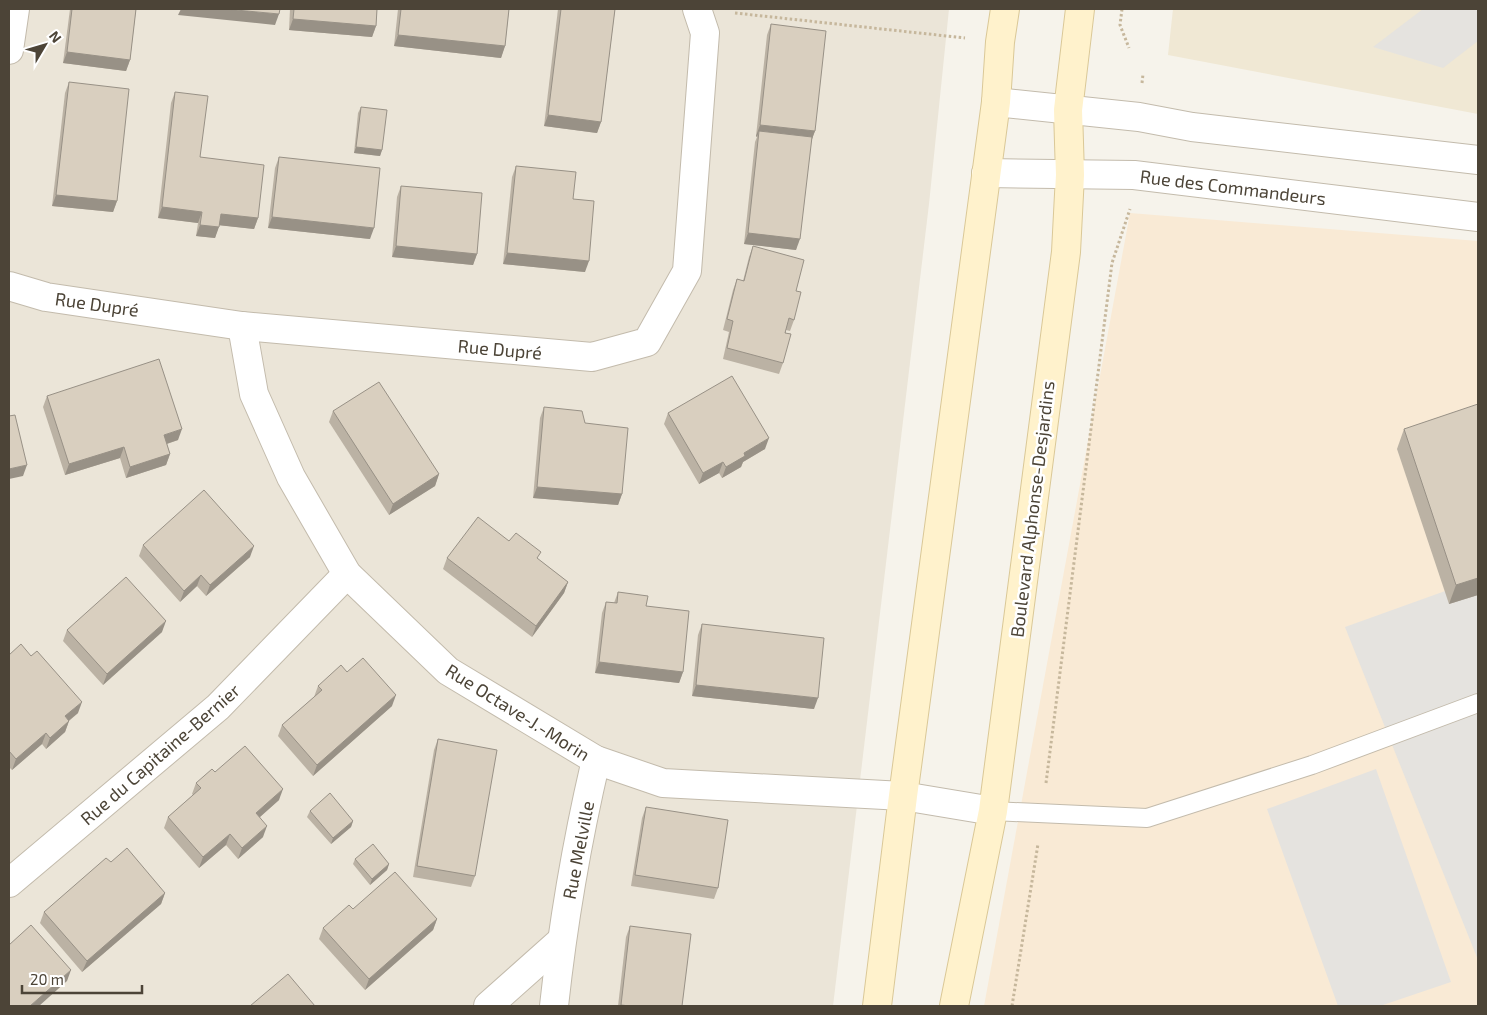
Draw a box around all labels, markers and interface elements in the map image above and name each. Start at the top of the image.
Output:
north arrow [20,20,70,70]
text: N [46,27,65,46]
street label: Rue des Commandeurs [1139,165,1327,209]
street label: Rue Dupré [54,287,140,321]
street label: Rue Dupré [457,334,543,364]
street label: Boulevard Alphonse-Desjardins [1005,379,1059,639]
street label: Rue Octave-J.-Morin [442,659,594,765]
street label: Rue du Capitaine-Bernier [76,679,244,829]
street label: Rue Melville [558,799,598,901]
scale bar [22,962,142,994]
text: 20 m [30,970,64,988]

